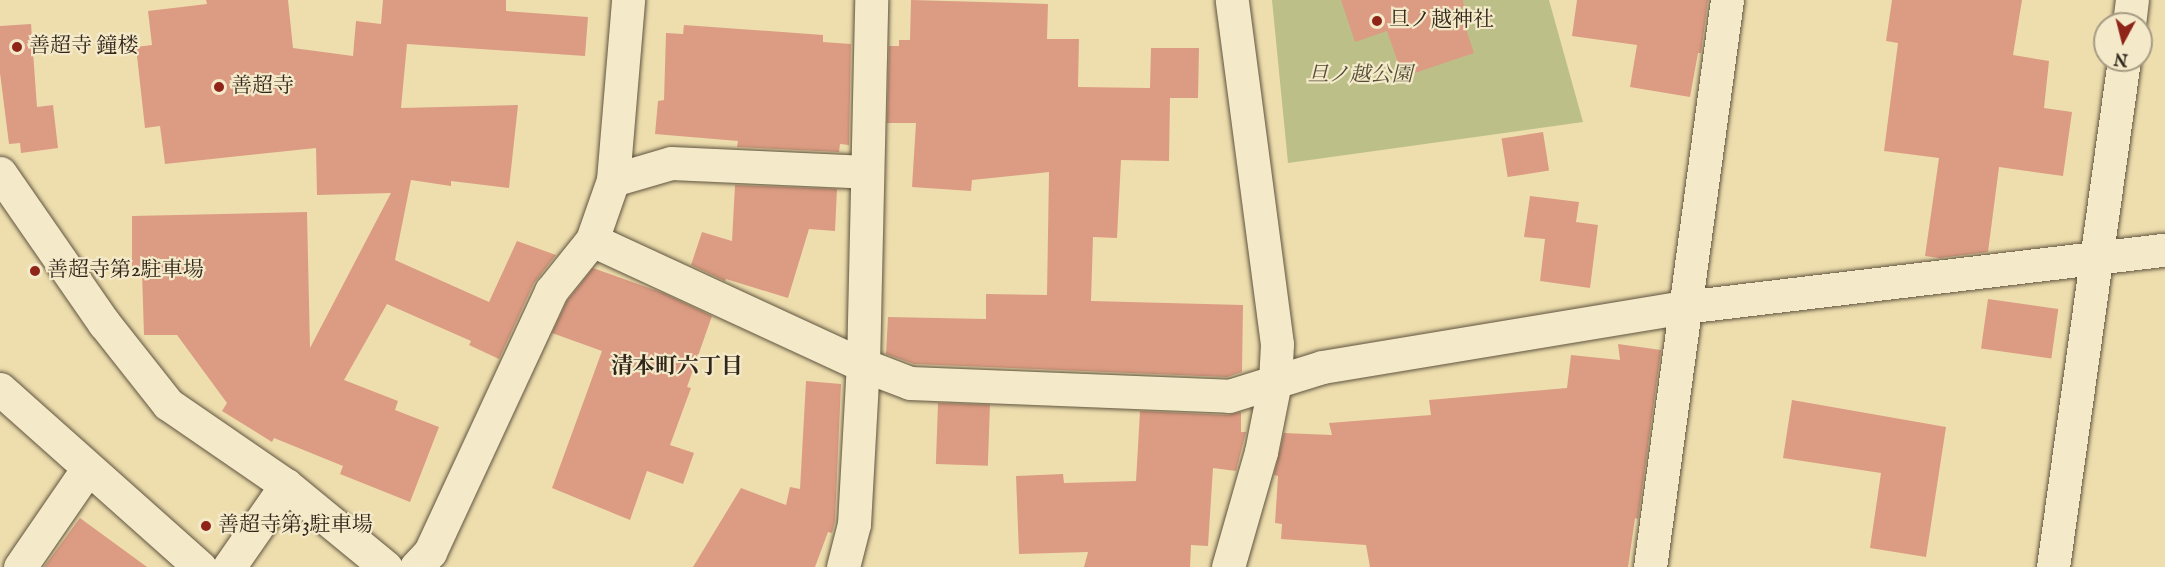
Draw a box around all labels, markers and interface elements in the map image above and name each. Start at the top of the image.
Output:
place label: 旦ノ越神社 [1389,8,1494,34]
north arrow [2093,12,2153,72]
marker: 旦ノ越神社 [1370,14,1384,28]
place label: 善超寺 鐘楼 [29,34,139,60]
marker: 善超寺 鐘楼 [10,40,24,54]
text: N [2113,47,2129,69]
park label: 旦ノ越公園 [1308,63,1412,89]
place label: 善超寺 [231,74,294,100]
marker: 善超寺 [212,80,226,94]
place label: 善超寺第2駐車場 [47,258,204,284]
marker: 善超寺第2駐車場 [28,264,42,278]
district label: 清本町六丁目 [611,355,743,381]
place label: 善超寺第3駐車場 [218,513,373,539]
marker: 善超寺第3駐車場 [199,519,213,533]

